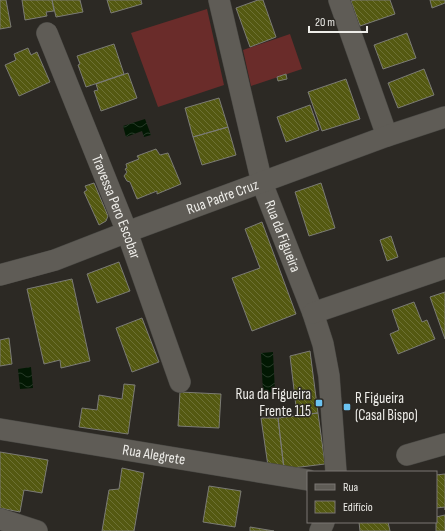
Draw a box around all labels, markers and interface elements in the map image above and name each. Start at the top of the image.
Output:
scale bar [309,8,367,34]
text: 20 m [315,15,335,30]
street label: Travessa Pero Escobar [87,152,145,262]
street label: Rua Padre Cruz [184,175,262,219]
street label: Rua da Figueira [260,198,305,275]
place label: Rua da Figueira Frente 115 [236,385,311,421]
place label: R Figueira (Casal Bispo) [355,389,418,425]
marker: Rua da Figueira Frente 115 [314,398,324,408]
marker: R Figueira (Casal Bispo) [342,402,352,412]
street label: Rua Alegrete [121,440,187,470]
legend [307,471,437,523]
text: Rua [343,480,359,495]
text: Edifício [343,500,373,515]

